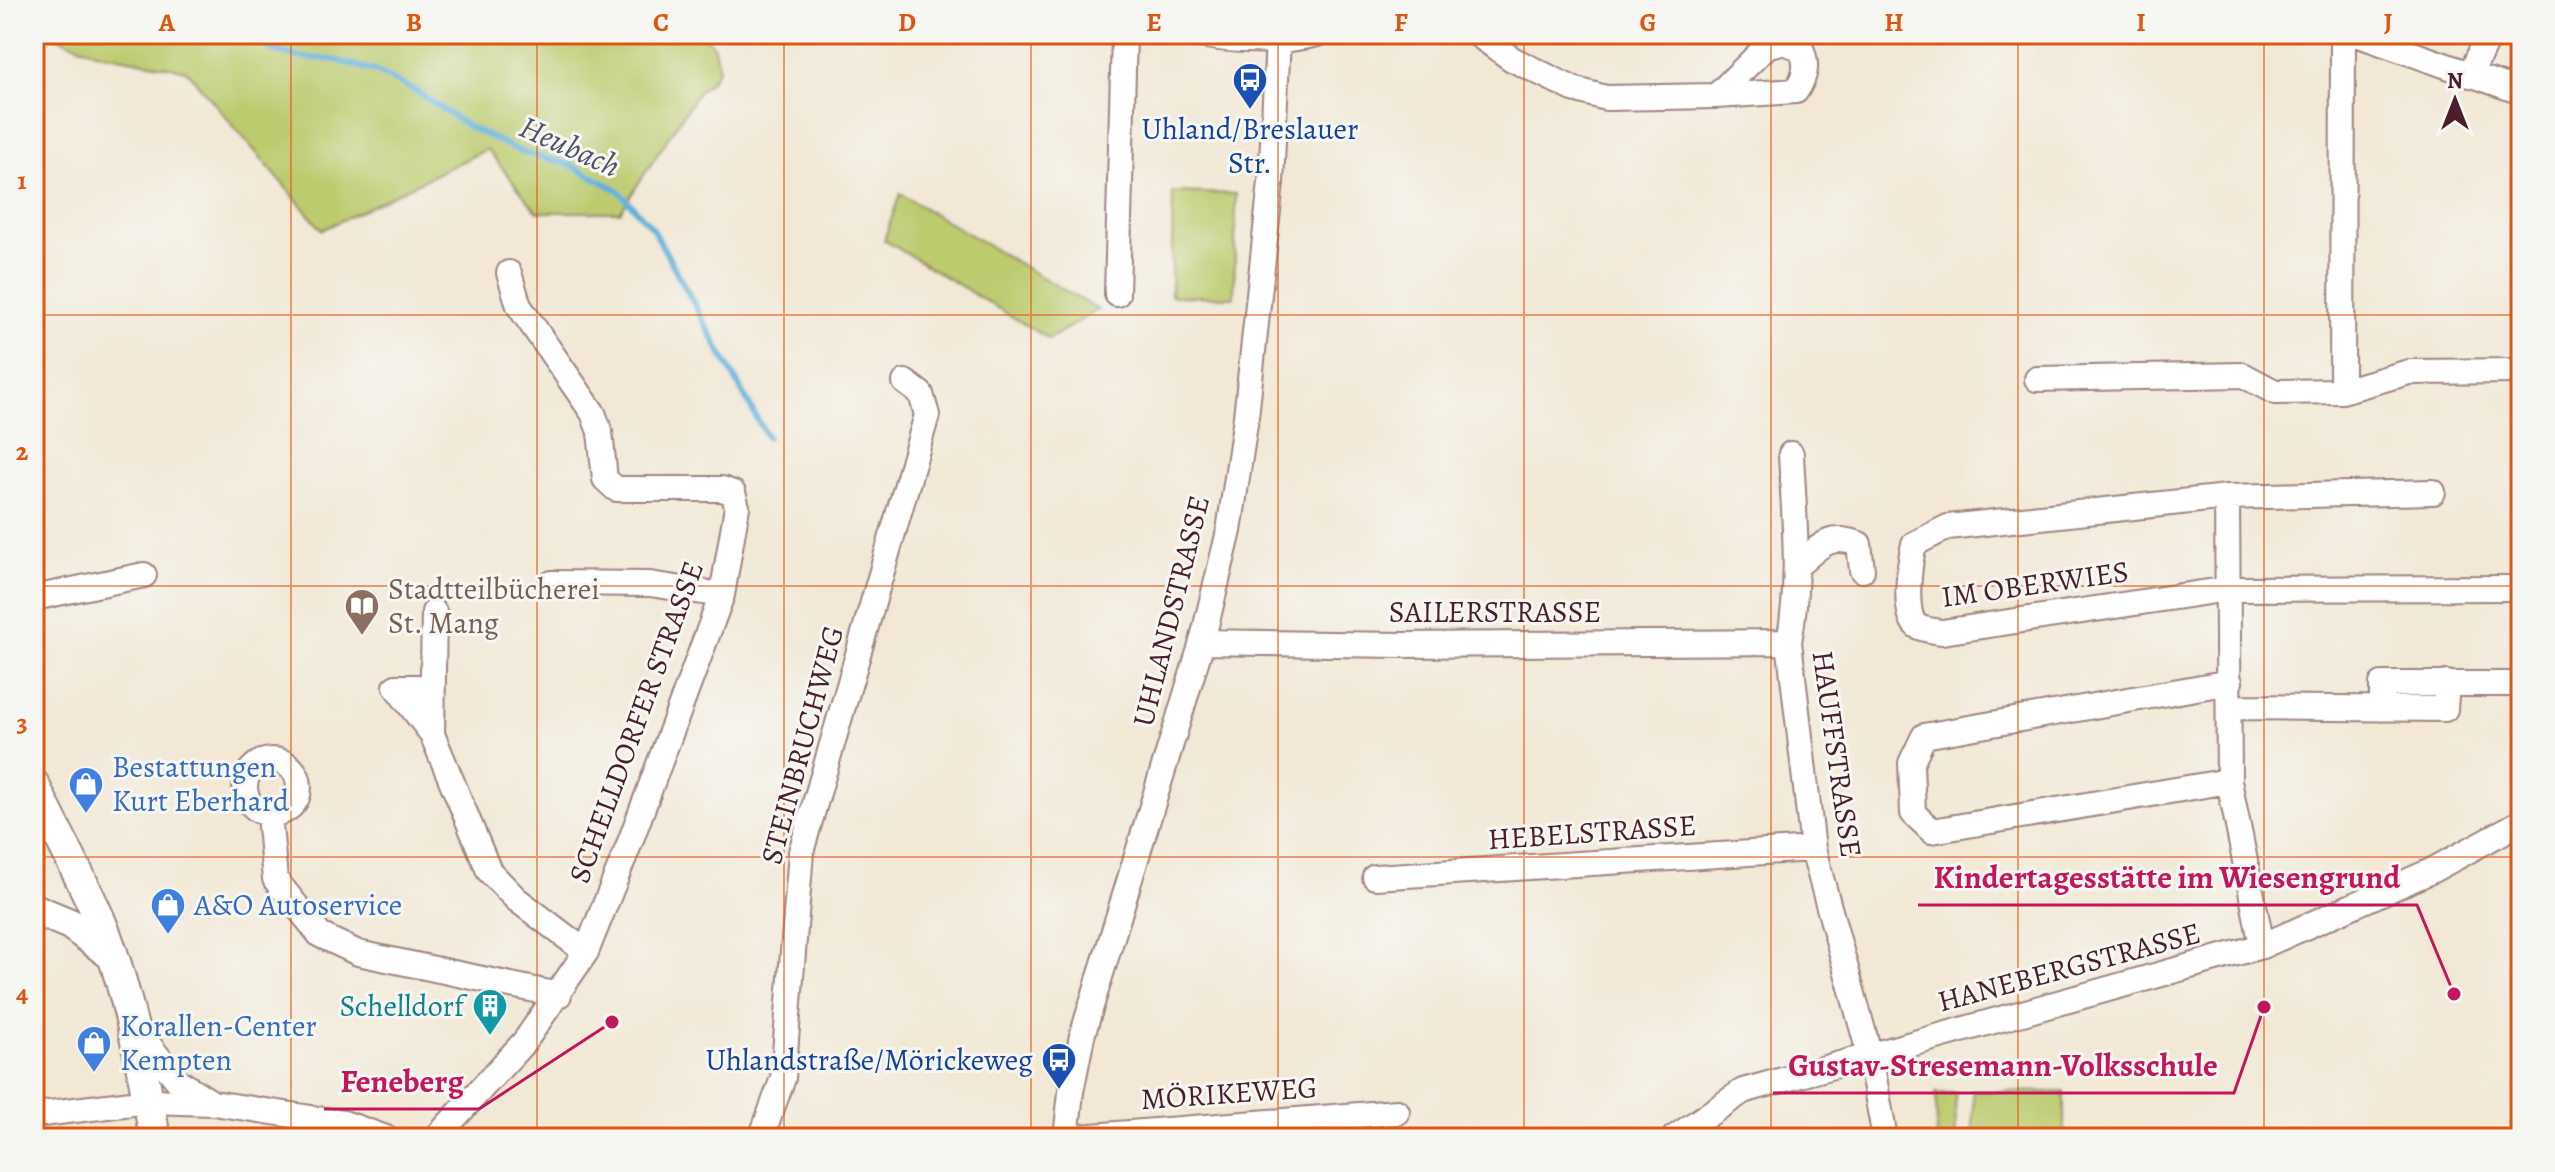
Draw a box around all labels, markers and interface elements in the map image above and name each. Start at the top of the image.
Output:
text: A [158,5,176,40]
text: B [406,5,422,40]
text: C [653,5,669,40]
text: D [898,5,916,40]
text: E [1146,5,1162,40]
text: F [1394,5,1408,40]
text: G [1639,5,1657,40]
text: H [1884,5,1904,40]
text: I [2136,5,2146,40]
text: J [2384,5,2392,40]
north arrow [2415,60,2495,140]
bus stop icon: Uhland/Breslauer Str. [1231,61,1269,111]
text: N [2447,66,2463,96]
water label: Heubach [513,104,627,188]
place label: Uhland/Breslauer Str. [1142,109,1358,183]
text: 1 [17,163,27,198]
text: 2 [16,434,29,469]
street label: UHLANDSTRASSE [1123,491,1219,731]
street label: IM OBERWIES [1939,551,2131,617]
street label: SCHELLDORFER STRASSE [559,556,713,888]
place label: Stadtteilbücherei St. Mang [388,569,600,643]
library icon: Stadtteilbücherei St. Mang [343,587,381,637]
street label: SAILERSTRASSE [1389,592,1601,632]
street label: STEINBRUCHWEG [751,622,853,868]
street label: HAUFFSTRASSE [1803,648,1871,860]
text: 3 [16,705,28,740]
place label: Bestattungen Kurt Eberhard [112,747,290,821]
shop icon: Bestattungen Kurt Eberhard [67,765,105,815]
street label: HEBELSTRASSE [1486,805,1698,859]
callout: Kindertagesstätte im Wiesengrund [1918,849,2417,905]
text: Kindertagesstätte im Wiesengrund [1933,855,2401,899]
place label: A&O Autoservice [193,885,402,925]
shop icon: A&O Autoservice [149,886,187,936]
street label: HANEBERGSTRASSE [1933,913,2205,1021]
text: 4 [16,976,28,1011]
place label: Schelldorf [339,986,468,1026]
building icon: Schelldorf [471,987,509,1037]
place label: Korallen-Center Kempten [120,1006,317,1080]
shop icon: Korallen-Center Kempten [75,1024,113,1074]
callout: Gustav-Stresemann-Volksschule [1773,1037,2234,1093]
place label: Uhlandstraße/Mörickeweg [706,1040,1033,1080]
bus stop icon: Uhlandstraße/Mörickeweg [1040,1041,1078,1091]
text: Gustav-Stresemann-Volksschule [1788,1043,2218,1087]
callout: Feneberg [324,1053,479,1109]
text: Feneberg [340,1059,464,1103]
street label: MÖRIKEWEG [1139,1067,1319,1119]

